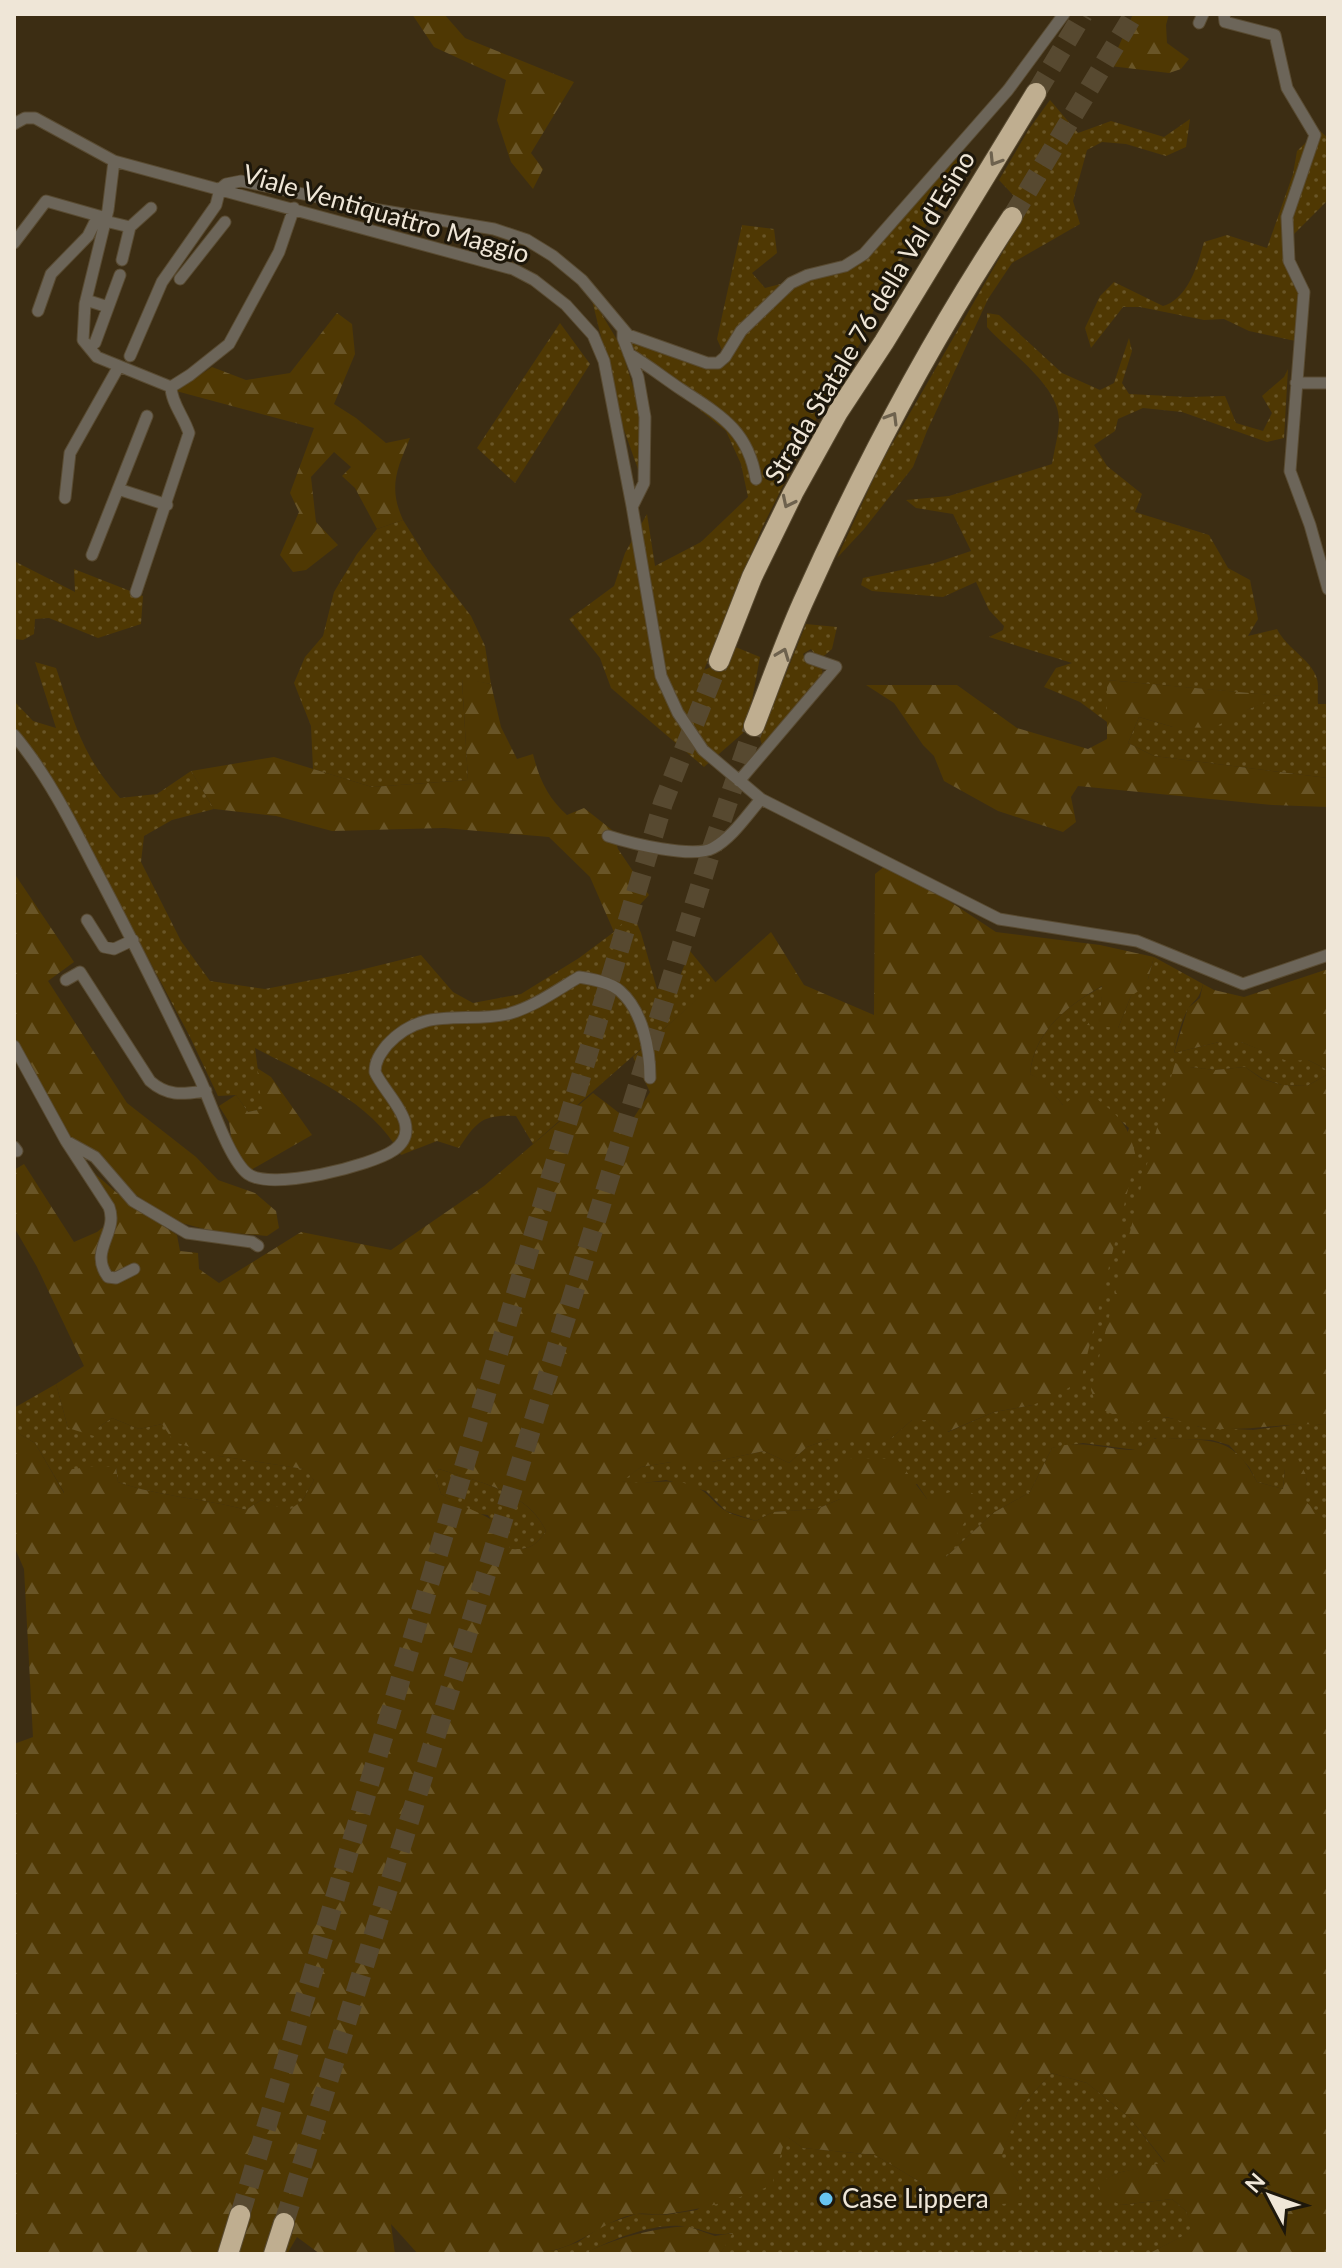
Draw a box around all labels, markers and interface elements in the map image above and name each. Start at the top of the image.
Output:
street label: Strada Statale 76 della Val d'Esino [757,144,981,489]
one-way arrow [990,151,1005,165]
street label: Viale Ventiquattro Maggio [239,157,533,269]
one-way arrow [882,412,898,427]
one-way arrow [783,493,798,508]
one-way arrow [773,647,789,661]
north arrow [1230,2156,1310,2236]
text: N [1239,2167,1270,2198]
place label: Case Lippera [842,2182,989,2214]
marker: Case Lippera [817,2190,835,2208]

